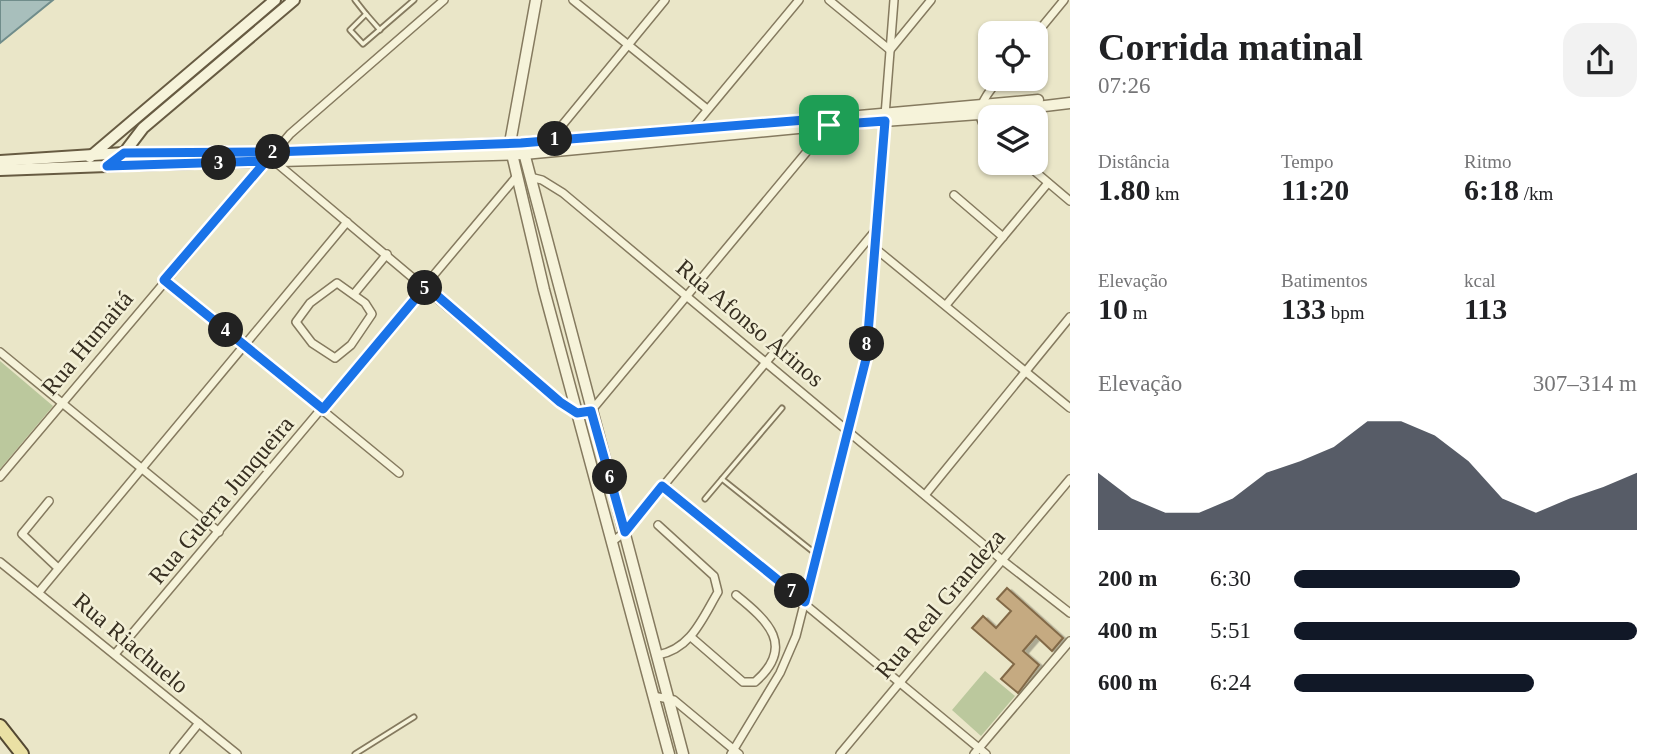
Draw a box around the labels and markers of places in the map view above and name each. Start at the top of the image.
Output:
pin [799,95,859,155]
pin: 1 [538,122,572,156]
pin: 2 [256,134,290,170]
pin: 3 [202,146,236,180]
pin: 5 [408,270,442,306]
pin: 4 [208,312,244,348]
pin: 8 [850,326,884,362]
pin: 6 [592,460,628,494]
pin: 7 [774,574,810,608]

